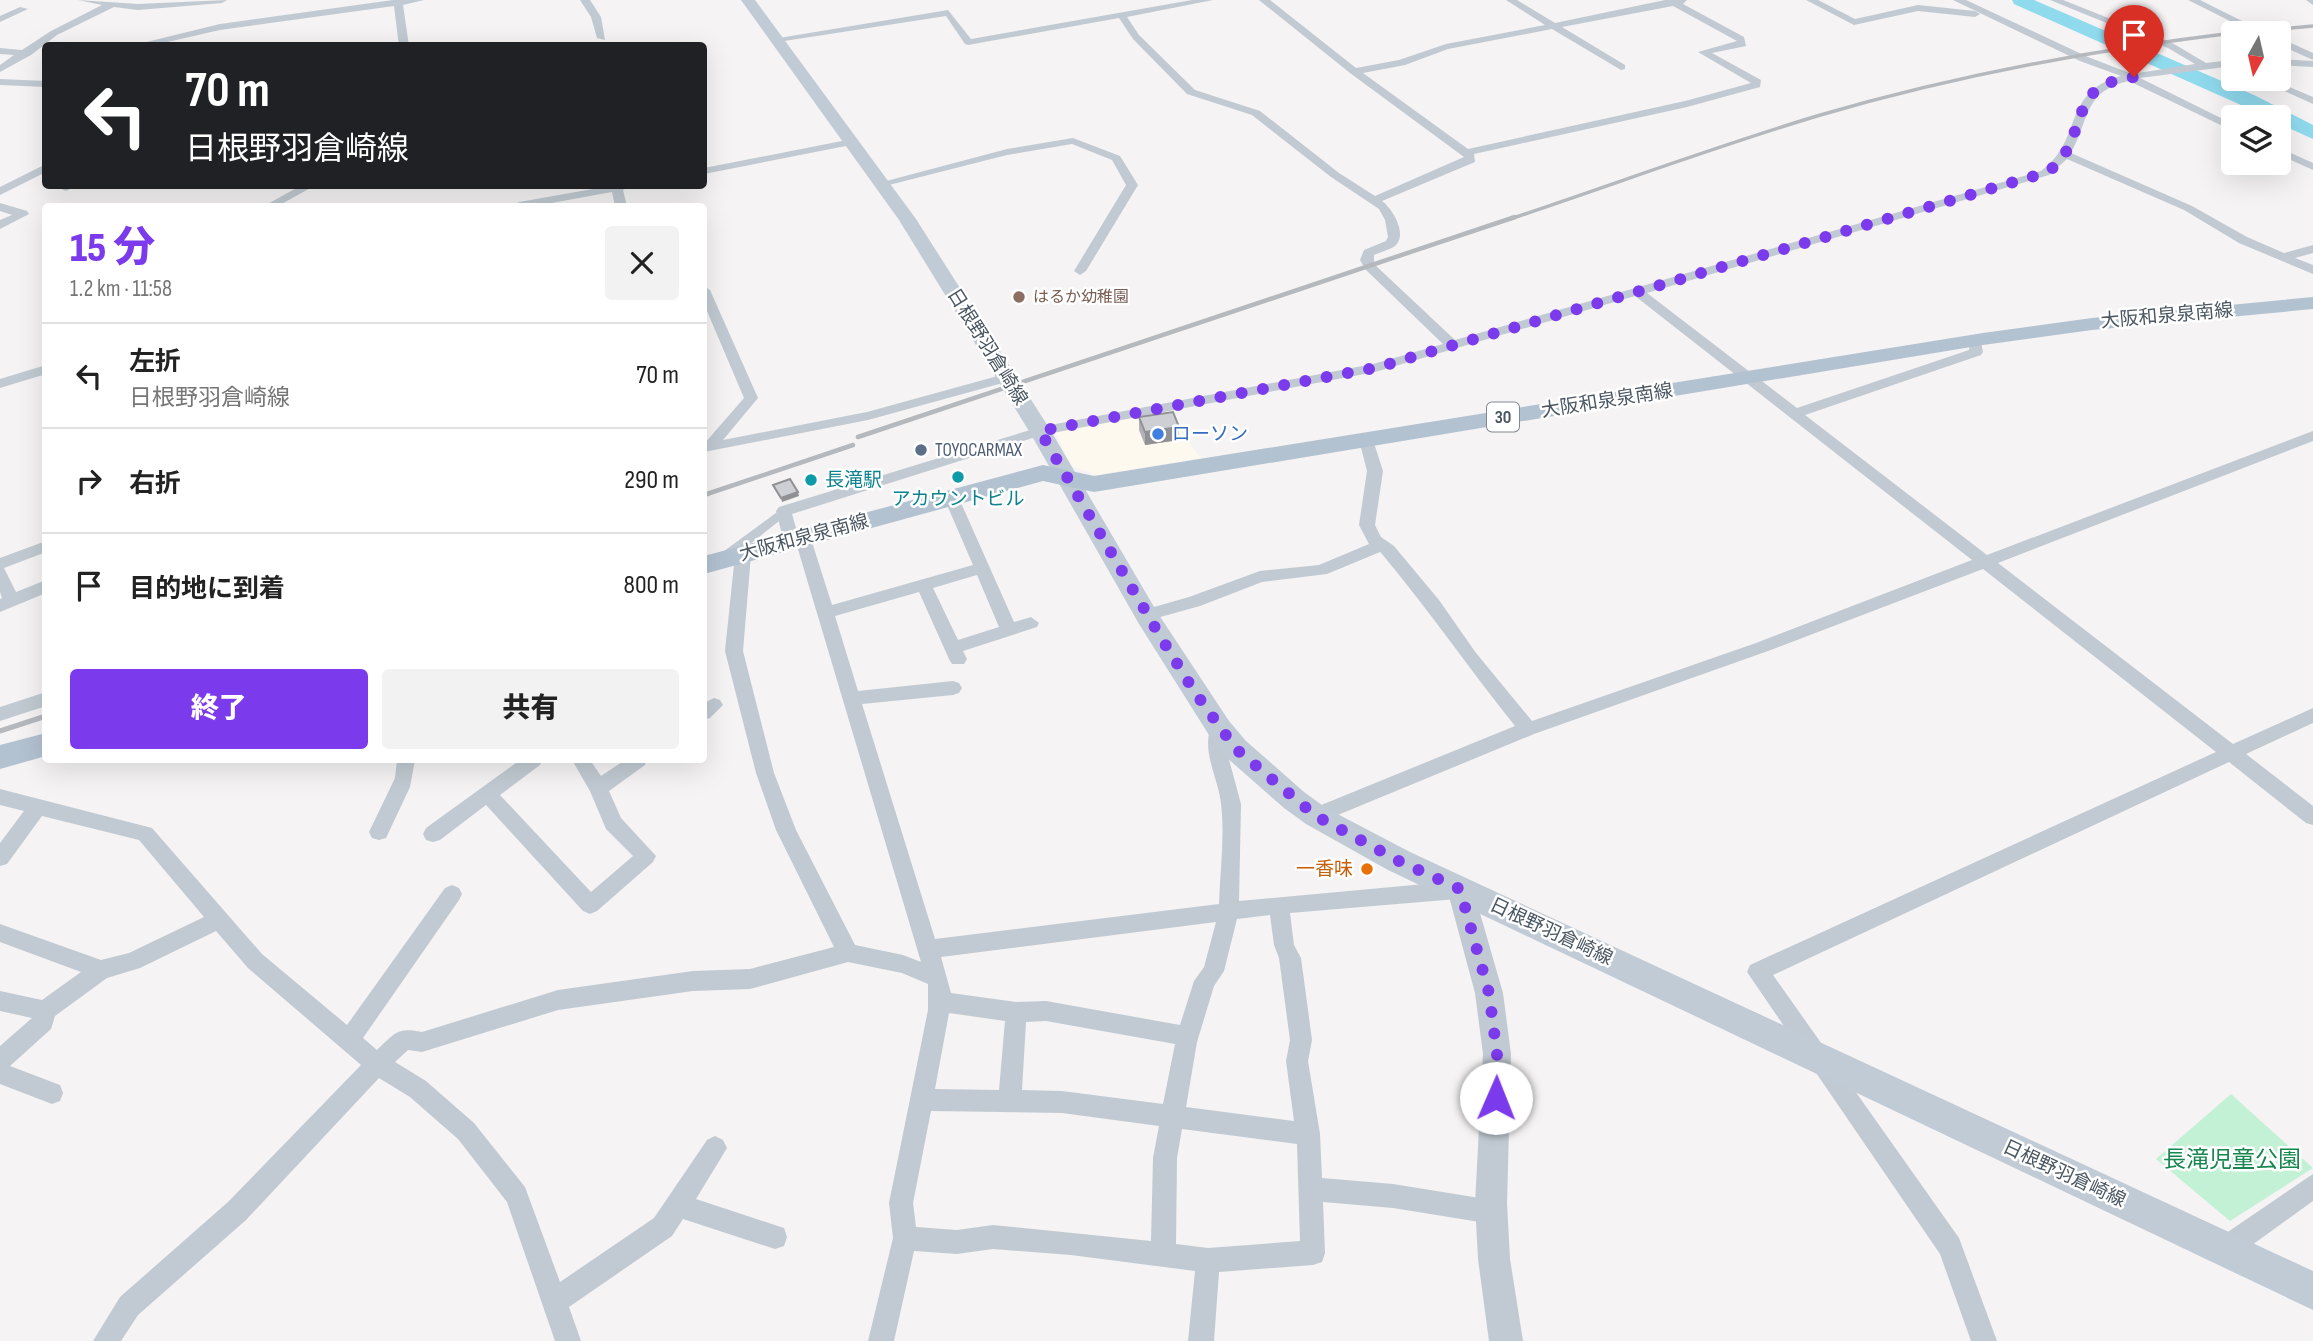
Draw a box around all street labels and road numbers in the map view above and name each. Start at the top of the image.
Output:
street label: 日根野羽倉崎線 [942,285,1032,409]
street label: 大阪和泉泉南線 [2100,299,2234,333]
street label: 大阪和泉泉南線 [1540,379,1674,423]
road number: 30 [1487,402,1519,432]
street label: 大阪和泉泉南線 [737,510,871,566]
street label: 日根野羽倉崎線 [1486,893,1616,971]
street label: 日根野羽倉崎線 [1999,1135,2129,1213]

